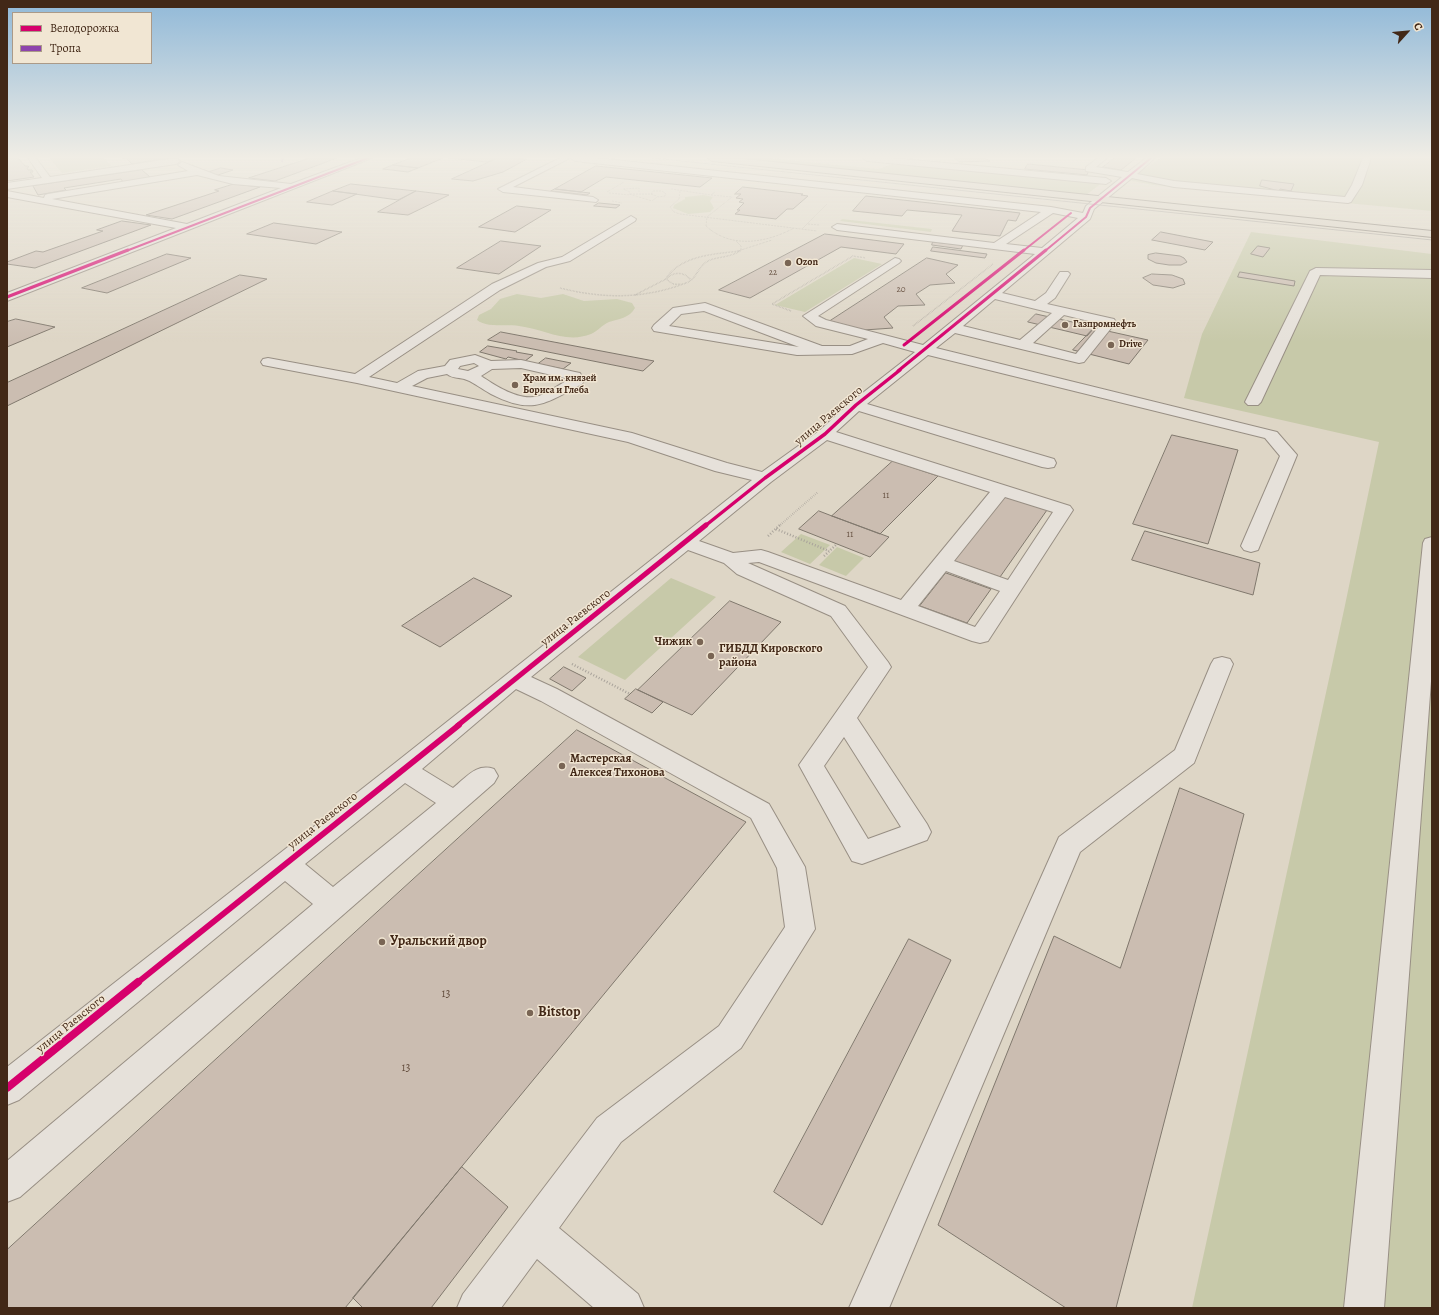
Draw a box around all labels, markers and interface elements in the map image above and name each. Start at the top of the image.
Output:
legend [12,12,152,64]
north arrow [1387,12,1427,52]
text: Велодорожка [50,20,119,36]
text: С [1410,20,1426,33]
text: Тропа [50,40,81,56]
place label: Ozon [796,257,818,269]
marker: Ozon [783,258,793,268]
house number: 22 [769,268,777,278]
house number: 20 [896,285,906,295]
place label: Газпромнефть [1073,319,1136,331]
marker: Газпромнефть [1060,320,1070,330]
place label: Drive [1119,339,1142,351]
marker: Drive [1106,340,1116,350]
place label: Храм им. князей Бориса и Глеба [523,373,597,396]
marker: Храм им. князей Бориса и Глеба [510,380,520,390]
street label: улица Раевского [792,383,866,449]
house number: 11 [883,490,889,502]
house number: 11 [847,529,853,541]
street label: улица Раевского [538,586,614,650]
place label: Чижик [654,635,692,649]
marker: Чижик [695,637,705,647]
place label: ГИБДД Кировского района [719,642,823,670]
marker: ГИБДД Кировского района [706,651,716,661]
place label: Мастерская Алексея Тихонова [570,752,665,780]
marker: Мастерская Алексея Тихонова [557,761,567,771]
street label: улица Раевского [285,789,361,853]
place label: Уральский двор [390,934,487,950]
marker: Уральский двор [377,937,387,947]
house number: 13 [441,987,451,1001]
street label: улица Раевского [34,992,108,1056]
place label: Bitstop [538,1005,581,1021]
marker: Bitstop [525,1008,535,1018]
house number: 13 [401,1061,411,1075]

